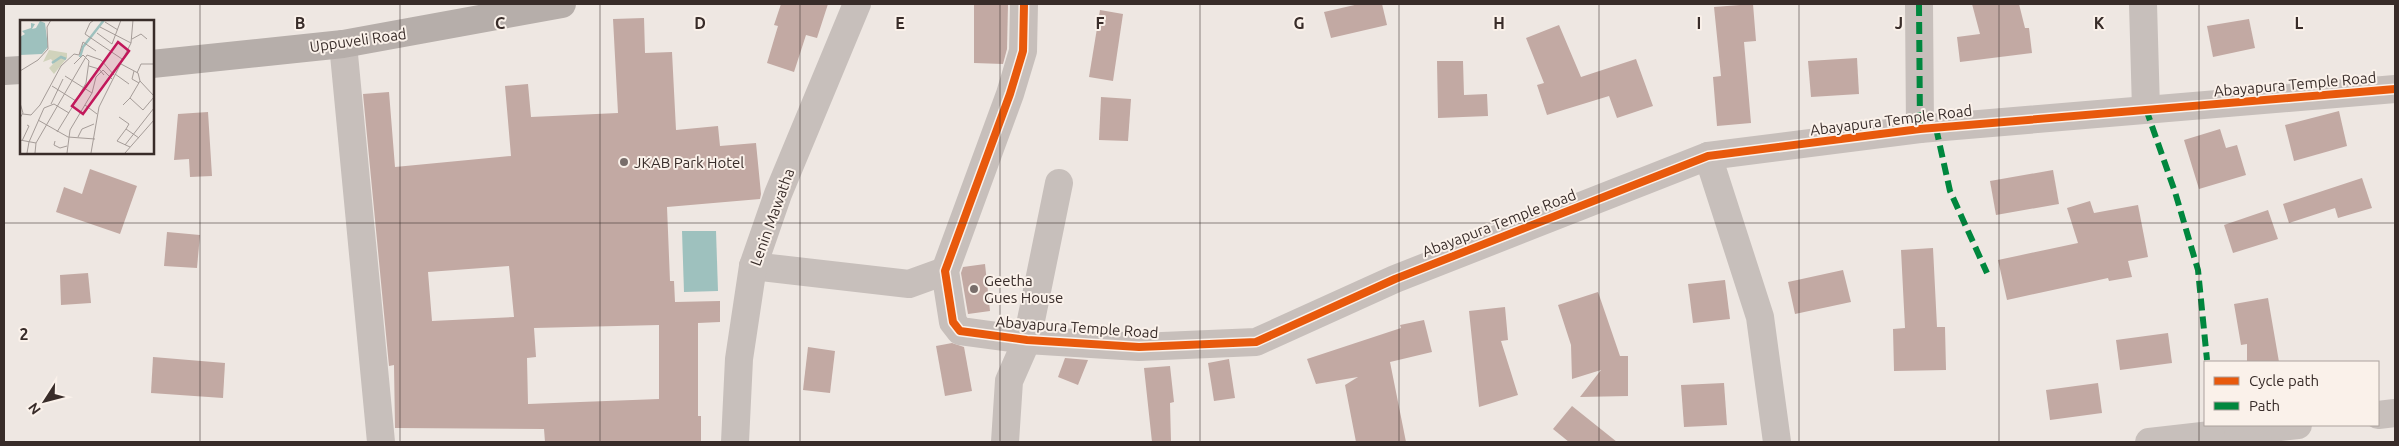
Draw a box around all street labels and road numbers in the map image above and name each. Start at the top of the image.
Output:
street label: Uppuveli Road [309,25,407,55]
street label: Abayapura Temple Road [2213,68,2377,100]
street label: Abayapura Temple Road [1809,102,1973,138]
street label: Lenin Mawatha [747,166,797,268]
street label: Abayapura Temple Road [1420,186,1578,260]
street label: Abayapura Temple Road [995,313,1159,341]

